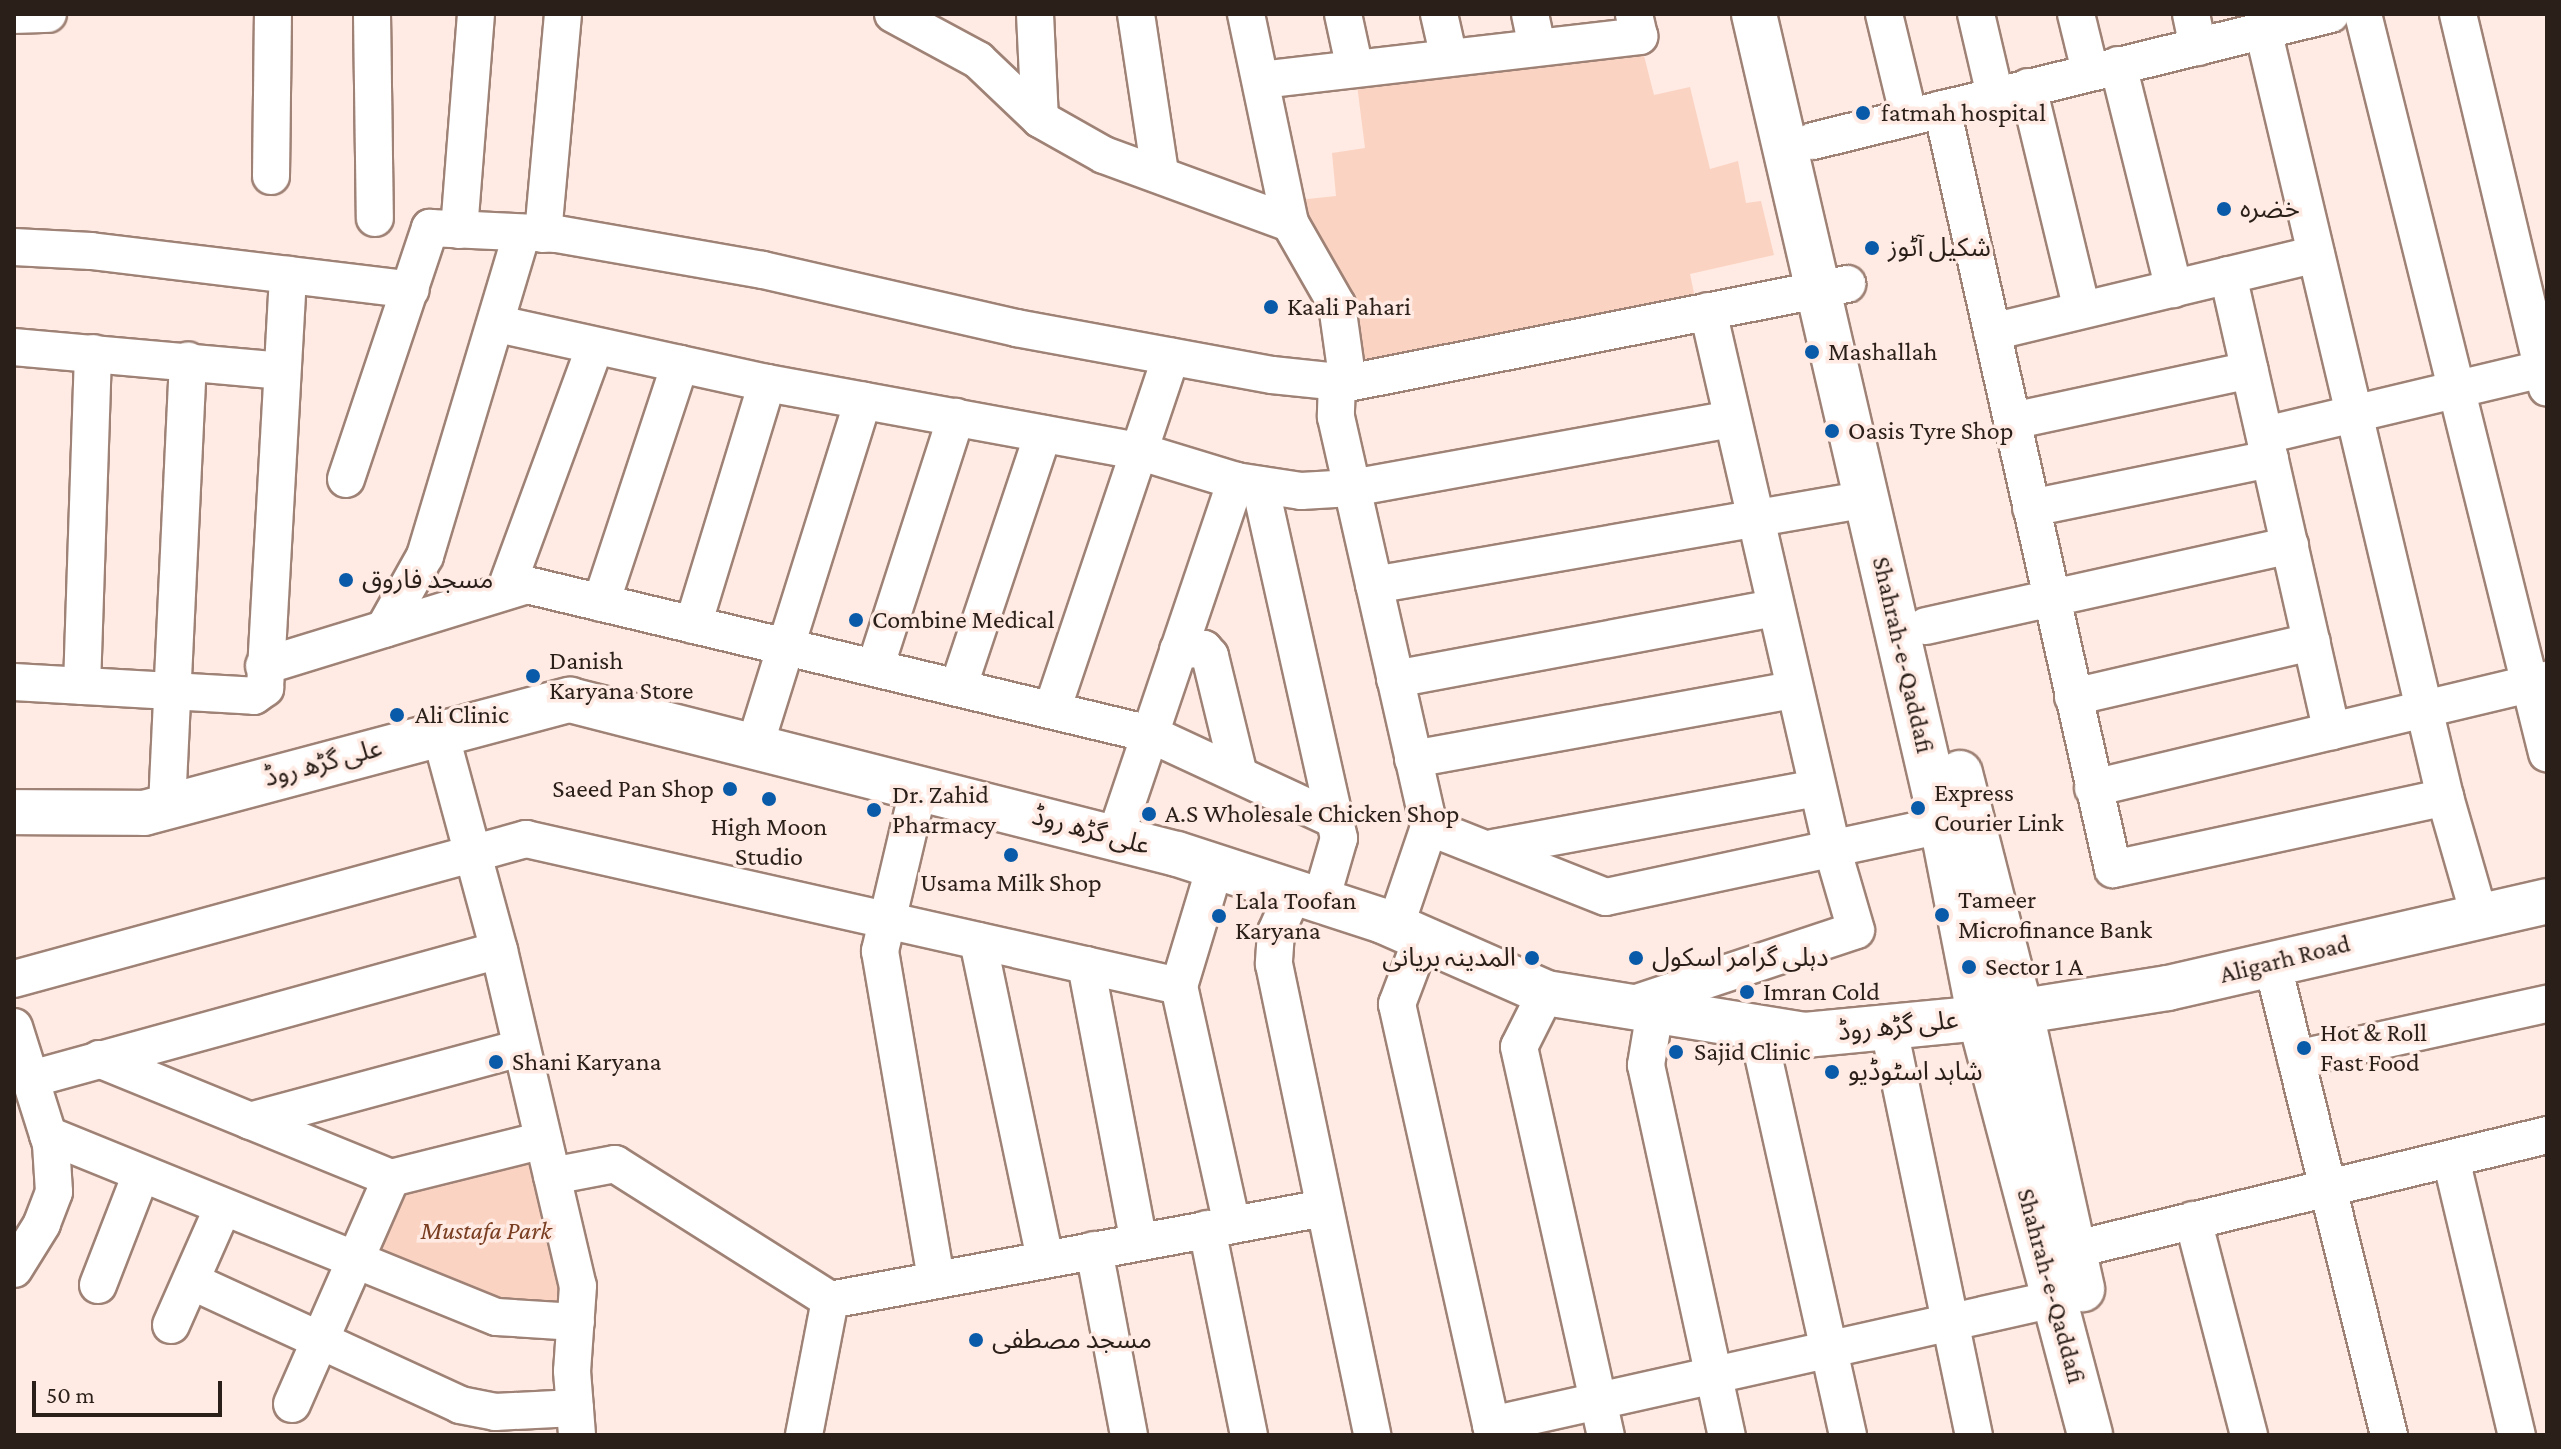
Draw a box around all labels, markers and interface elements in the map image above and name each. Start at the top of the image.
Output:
place label: fatmah hospital [1881,97,2046,129]
marker: fatmah hospital [1852,102,1874,124]
place label: خضرہ [2240,193,2300,225]
marker: خضرہ [2215,200,2233,218]
place label: شکیل آٹوز [1888,232,1991,264]
marker: شکیل آٹوز [1863,239,1881,257]
place label: Kaali Pahari [1287,291,1411,323]
marker: Kaali Pahari [1262,298,1280,316]
place label: Mashallah [1828,336,1937,368]
marker: Mashallah [1803,343,1821,361]
place label: Oasis Tyre Shop [1848,415,2013,447]
marker: Oasis Tyre Shop [1823,422,1841,440]
street label: Shahrah-e-Qaddafi [1865,554,1941,756]
place label: مسجد فاروق [362,564,493,596]
marker: مسجد فاروق [337,571,355,589]
place label: Combine Medical [872,604,1055,636]
marker: Combine Medical [847,611,865,629]
place label: Danish Karyana Store [549,645,693,706]
marker: Danish Karyana Store [524,667,542,685]
place label: Ali Clinic [415,699,509,731]
marker: Ali Clinic [386,704,408,726]
street label: علی گڑھ روڈ [261,732,385,794]
place label: Saeed Pan Shop [552,773,714,805]
place label: Express Courier Link [1934,777,2064,838]
place label: Dr. Zahid Pharmacy [892,779,996,840]
marker: Saeed Pan Shop [721,780,739,798]
marker: High Moon Studio [760,790,778,808]
place label: A.S Wholesale Chicken Shop [1165,798,1459,830]
marker: Dr. Zahid Pharmacy [863,799,885,821]
marker: Express Courier Link [1909,799,1927,817]
street label: علی گڑھ روڈ [1029,800,1153,862]
marker: A.S Wholesale Chicken Shop [1140,805,1158,823]
place label: High Moon Studio [711,811,827,872]
marker: Usama Milk Shop [1002,846,1020,864]
place label: Usama Milk Shop [920,867,1102,899]
place label: Tameer Microfinance Bank [1958,884,2152,946]
place label: Lala Toofan Karyana [1235,885,1356,946]
marker: Tameer Microfinance Bank [1933,906,1951,924]
marker: Lala Toofan Karyana [1210,907,1228,925]
street label: Aligarh Road [2216,928,2354,990]
place label: المدینہ بریانی [1382,942,1516,974]
place label: دہلی گرامر اسکول [1652,942,1829,974]
marker: المدینہ بریانی [1523,949,1541,967]
marker: دہلی گرامر اسکول [1627,949,1645,967]
place label: Sector 1 A [1985,951,2083,983]
marker: Sector 1 A [1960,958,1978,976]
place label: Imran Cold [1763,976,1880,1008]
marker: Imran Cold [1738,983,1756,1001]
street label: علی گڑھ روڈ [1836,1004,1960,1048]
place label: Hot & Roll Fast Food [2320,1017,2427,1078]
place label: Sajid Clinic [1694,1036,1810,1068]
marker: Hot & Roll Fast Food [2295,1039,2313,1057]
marker: Sajid Clinic [1665,1041,1687,1063]
place label: Shani Karyana [512,1046,662,1078]
marker: Shani Karyana [487,1053,505,1071]
place label: شاہد اسٹوڈیو [1848,1056,1983,1088]
marker: شاہد اسٹوڈیو [1823,1063,1841,1081]
street label: Shahrah-e-Qaddafi [2010,1185,2092,1387]
park label: Mustafa Park [420,1215,552,1247]
place label: مسجد مصطفی [992,1324,1152,1356]
marker: مسجد مصطفی [967,1331,985,1349]
scale bar [36,1365,226,1415]
text: 50 m [46,1381,95,1408]

